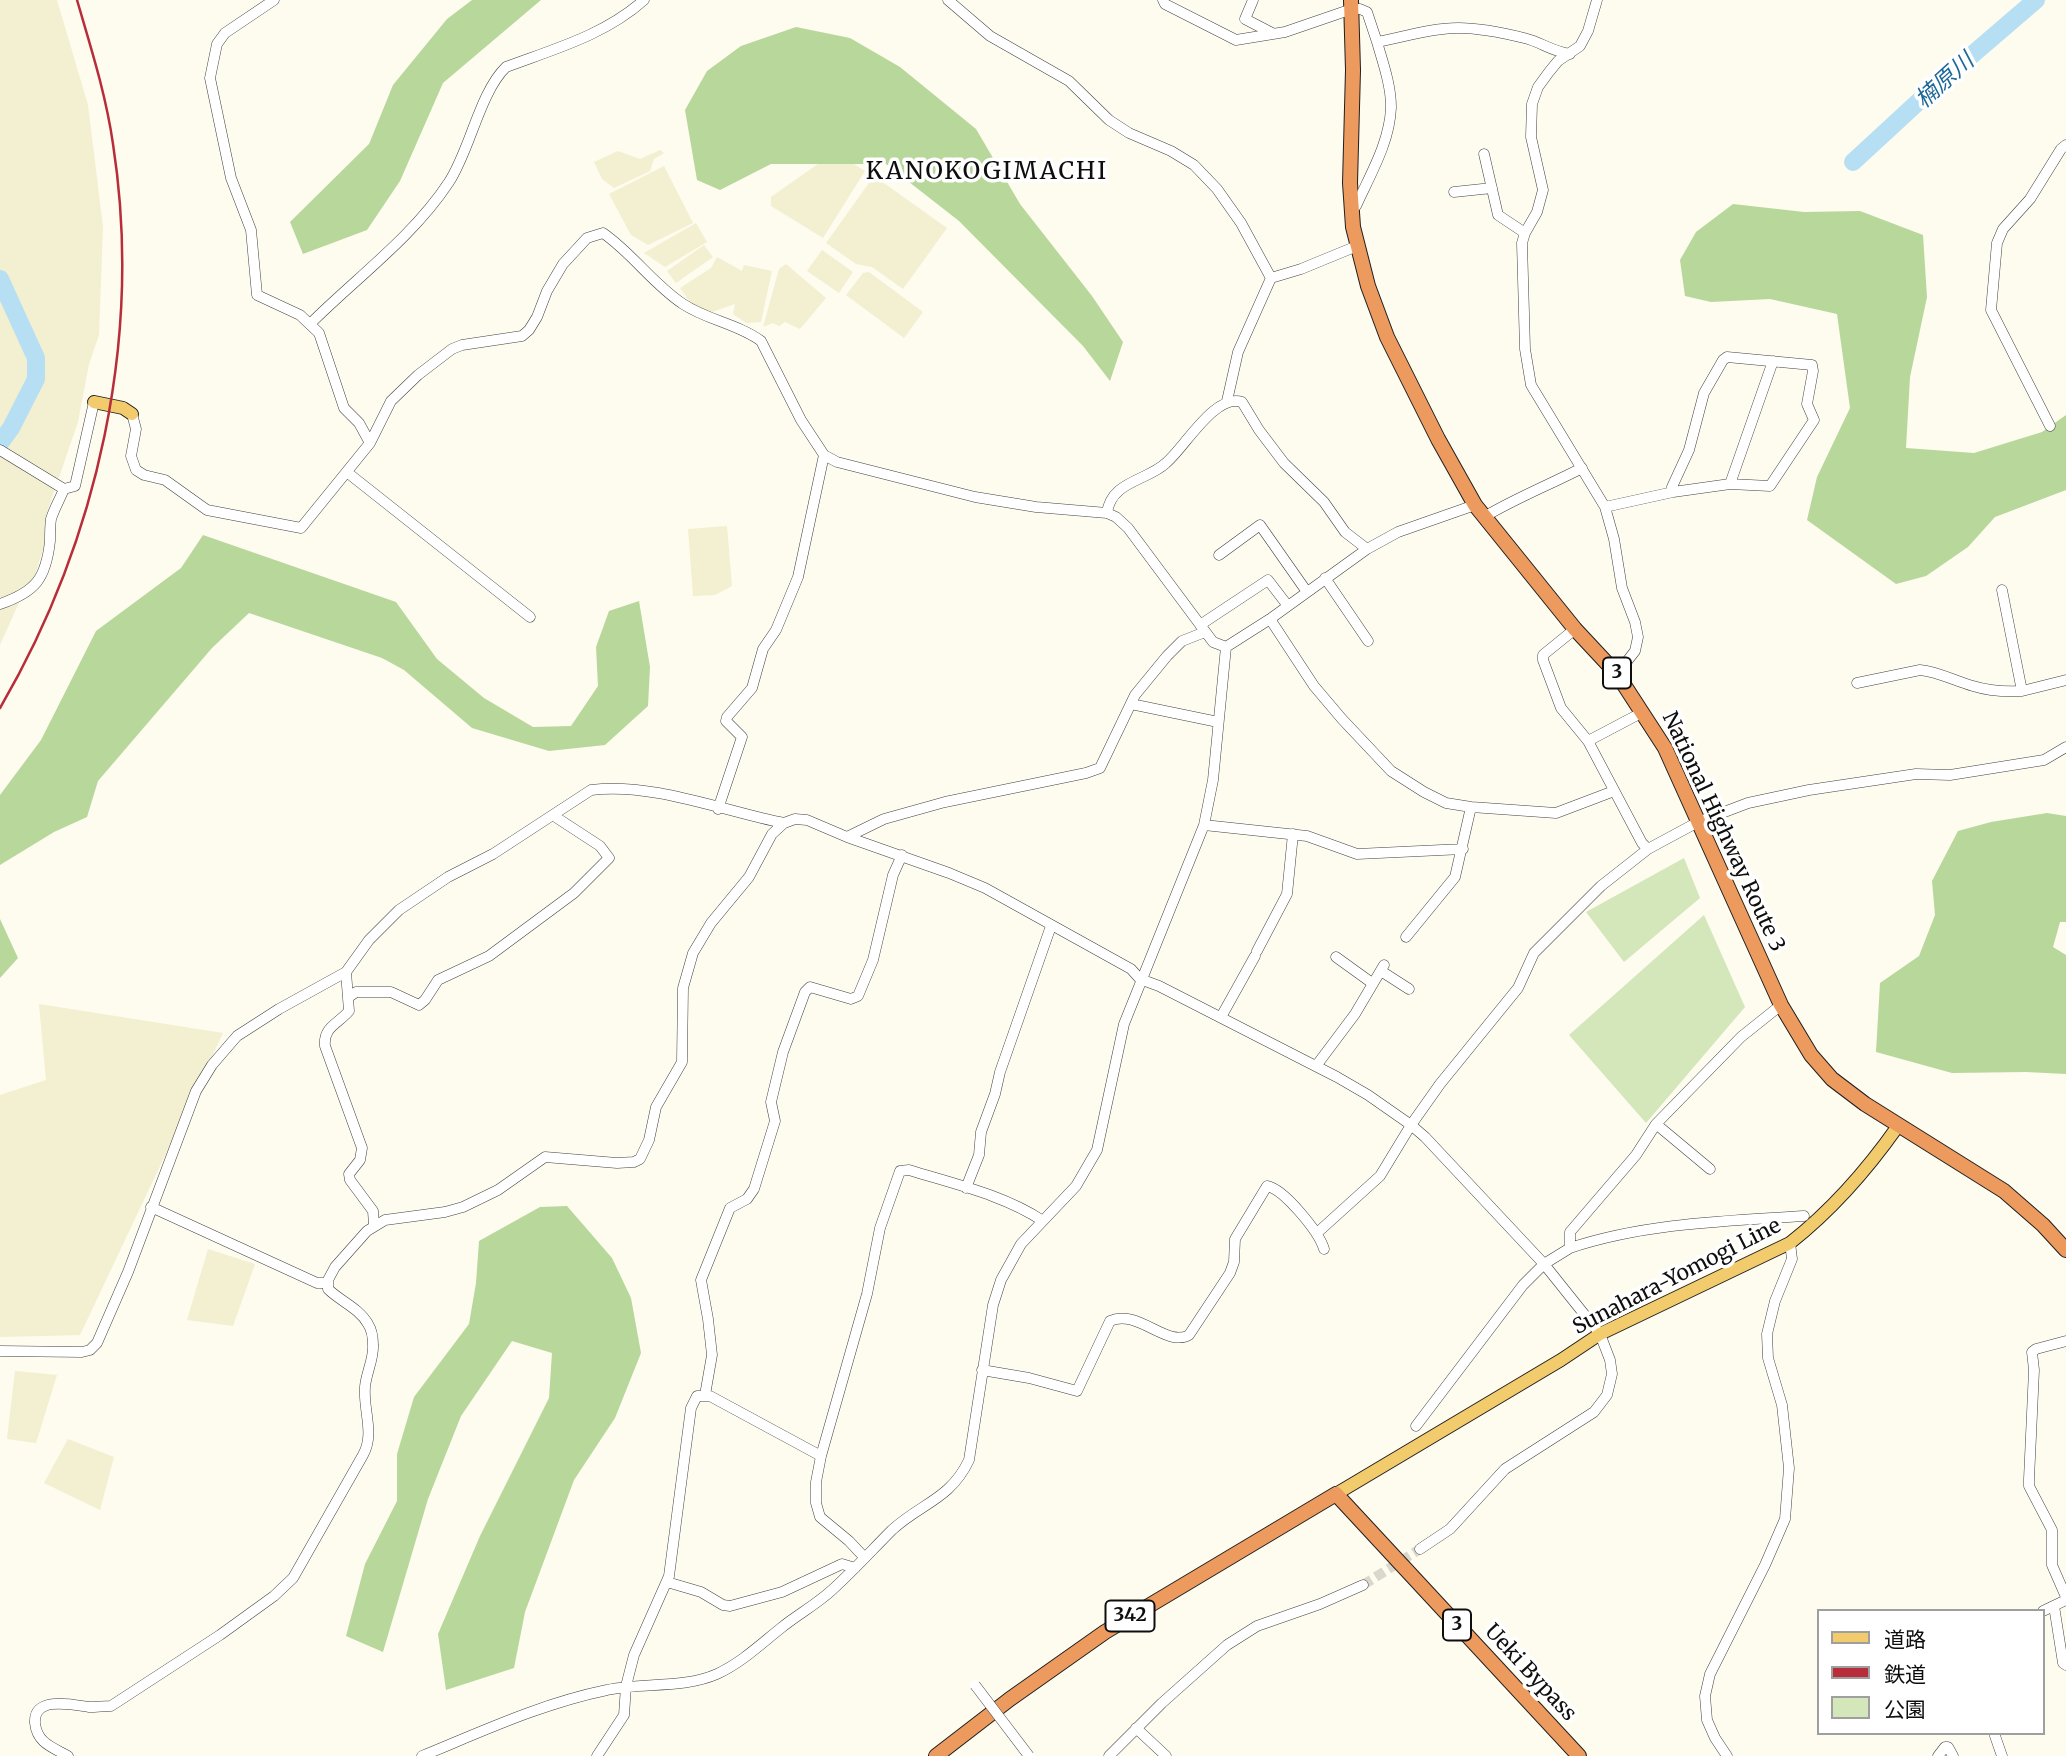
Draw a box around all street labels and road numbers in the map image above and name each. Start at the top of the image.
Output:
road number: 3 [1603,658,1631,688]
street label: National Highway Route 3 [1656,708,1790,956]
street label: Sunahara-Yomogi Line [1569,1214,1785,1340]
road number: 342 [1106,1600,1154,1632]
road number: 3 [1443,1610,1471,1640]
street label: Ueki Bypass [1479,1619,1581,1727]

